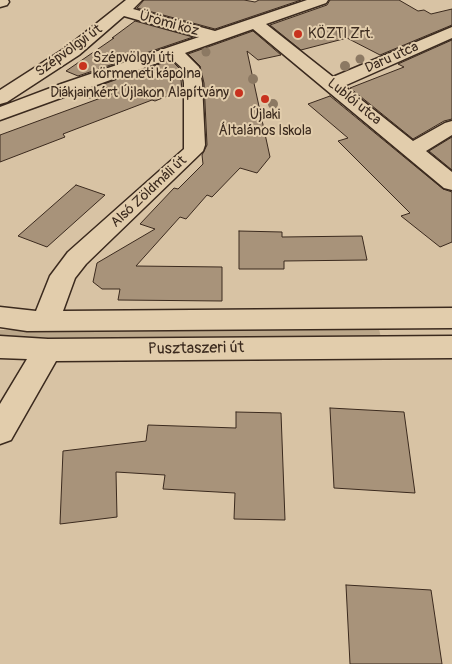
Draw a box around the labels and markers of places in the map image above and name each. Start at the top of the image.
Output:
place label: KÖZTI Zrt. [308,26,373,42]
marker: KÖZTI Zrt. [292,28,304,40]
place label: Szépvölgyi úti körmeneti kápolna [93,50,201,82]
marker: Szépvölgyi úti körmeneti kápolna [77,60,89,72]
place label: Diákjainkért Újlakon Alapítvány [50,85,229,101]
marker: Diákjainkért Újlakon Alapítvány [233,87,245,99]
marker: Újlaki Általános Iskola [259,93,271,105]
place label: Újlaki Általános Iskola [218,107,312,140]

